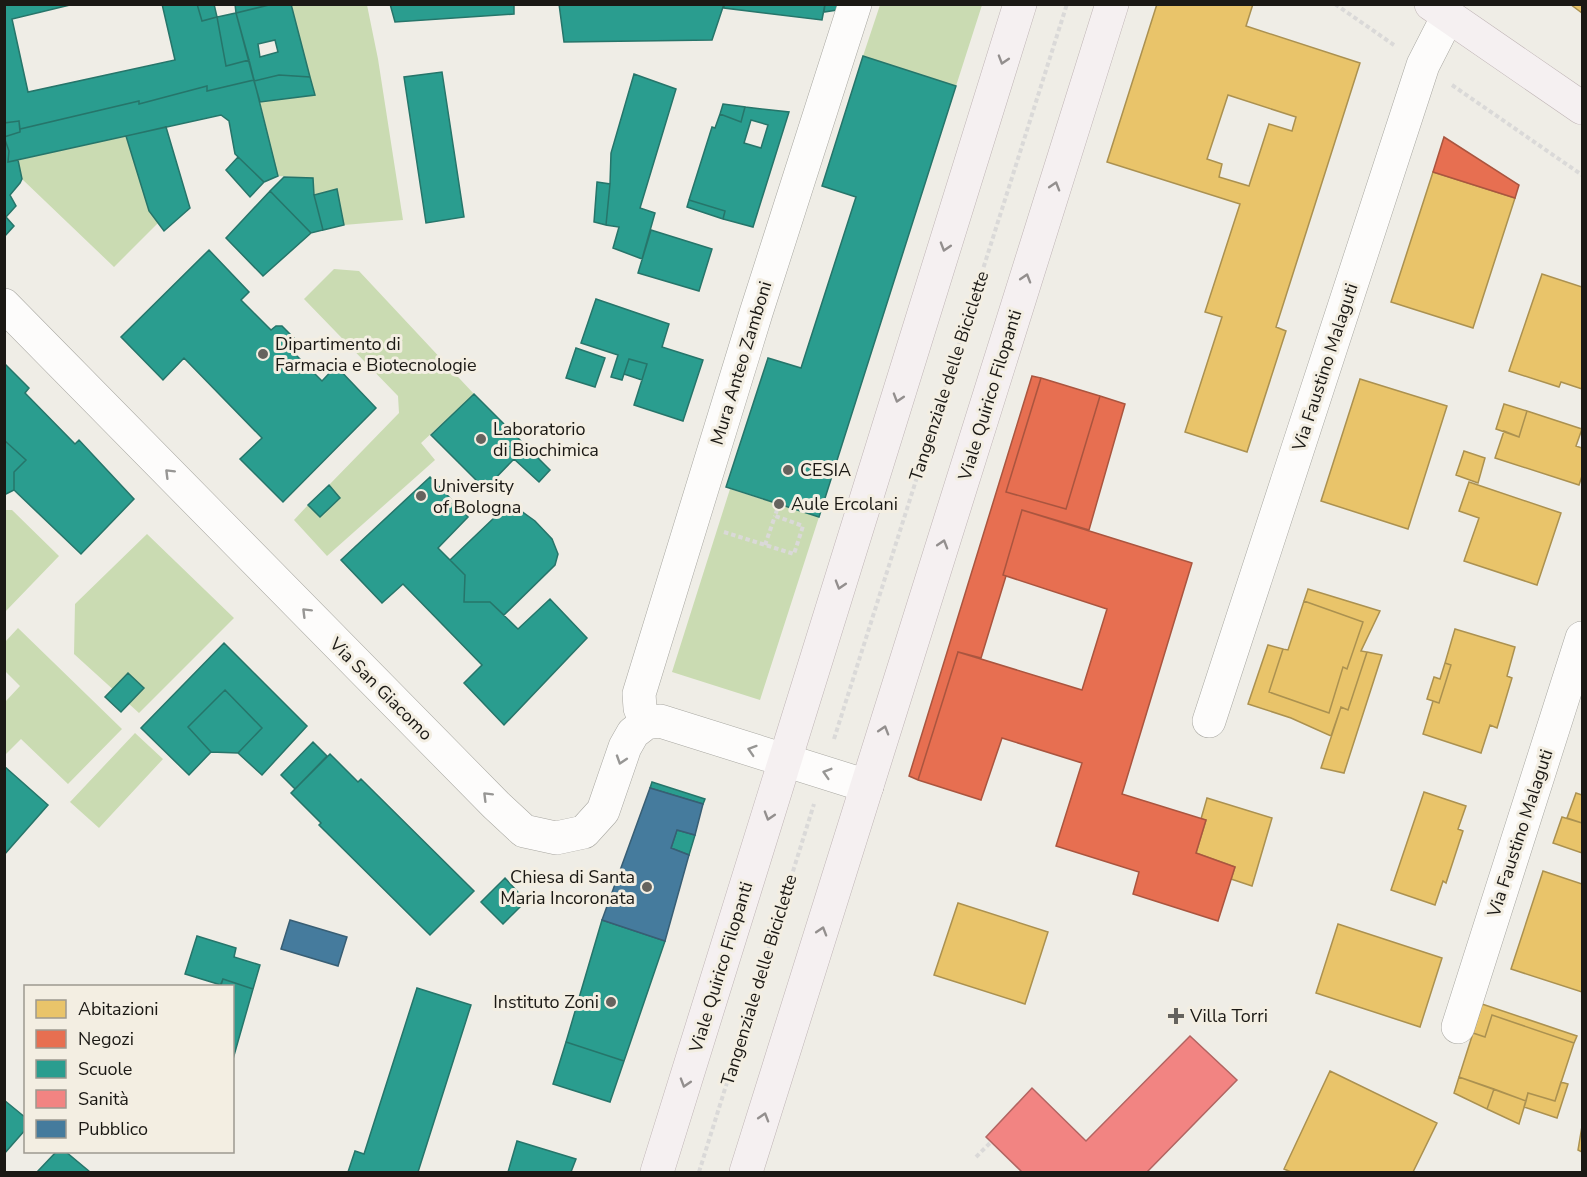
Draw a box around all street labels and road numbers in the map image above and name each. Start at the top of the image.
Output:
street label: Tangenziale delle Biciclette [904,268,994,484]
street label: Mura Anteo Zamboni [705,278,777,448]
street label: Via Faustino Malaguti [1286,280,1363,455]
street label: Viale Quirico Filopanti [952,307,1027,484]
street label: Via San Giacomo [324,632,438,746]
street label: Via Faustino Malaguti [1481,746,1558,921]
street label: Tangenziale delle Biciclette [715,871,803,1089]
street label: Viale Quirico Filopanti [683,879,758,1056]

